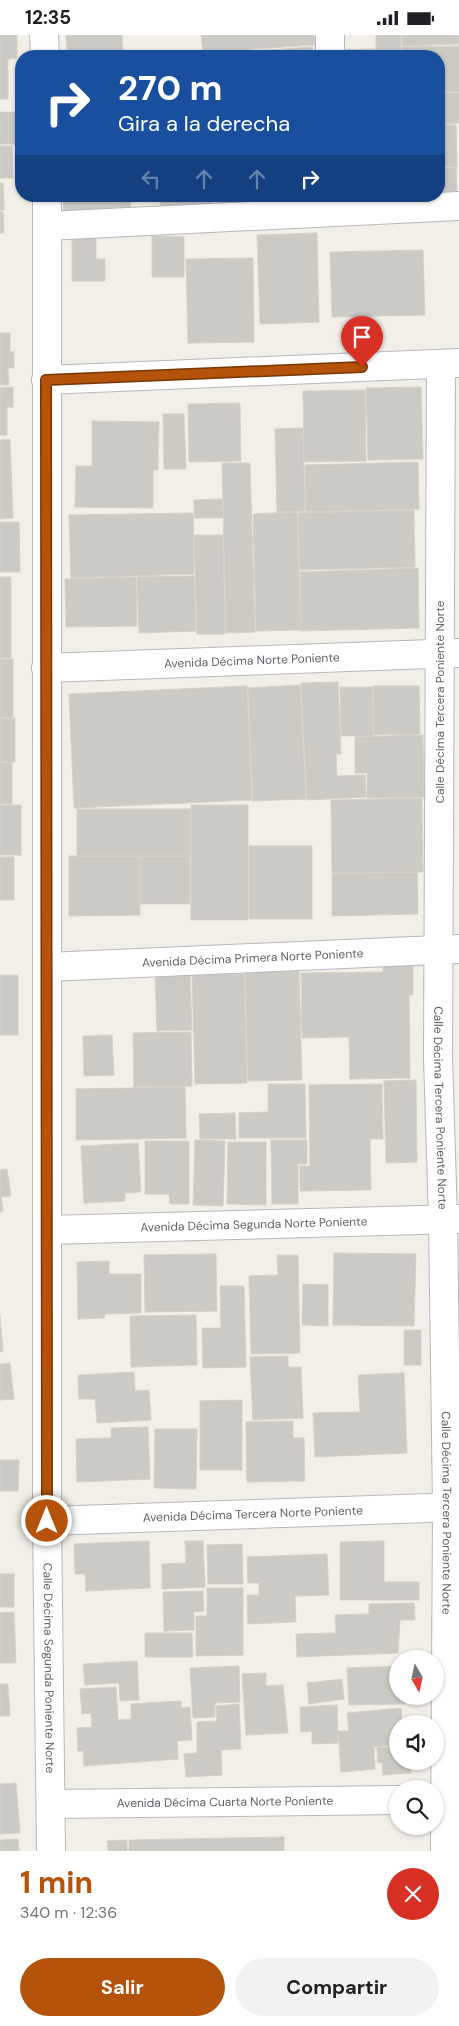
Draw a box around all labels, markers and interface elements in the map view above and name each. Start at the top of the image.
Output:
text: 12:35 [25,5,71,30]
text: 270 m [118,65,222,111]
icon: right [35,70,100,135]
text: Gira a la derecha [118,109,290,138]
icon: left [137,165,165,193]
icon: ahead [190,165,218,193]
icon: ahead [243,165,271,193]
icon: right [296,165,324,193]
pin [341,316,383,367]
icon: arrive [348,323,376,351]
street label: Calle Décima Tercera Poniente Norte [432,600,448,804]
street label: Avenida Décima Norte Poniente [164,649,340,672]
street label: Avenida Décima Primera Norte Poniente [142,945,364,971]
street label: Calle Décima Tercera Poniente Norte [430,1006,451,1210]
street label: Avenida Décima Segunda Norte Poniente [140,1213,368,1236]
street label: Calle Décima Tercera Poniente Norte [438,1411,455,1615]
position arrow [20,1494,72,1546]
street label: Avenida Décima Tercera Norte Poniente [143,1502,363,1526]
street label: Calle Décima Segunda Poniente Norte [40,1563,58,1773]
north arrow [389,1650,444,1705]
map controls [389,1650,444,1835]
button: sound [389,1715,444,1770]
button: search [389,1780,444,1835]
street label: Avenida Décima Cuarta Norte Poniente [117,1793,334,1811]
text: 1 min [20,1863,93,1902]
button: close [387,1868,439,1920]
text: 340 m · 12:36 [20,1902,117,1923]
button: Salir [20,1958,225,2016]
button: Compartir [235,1958,439,2016]

